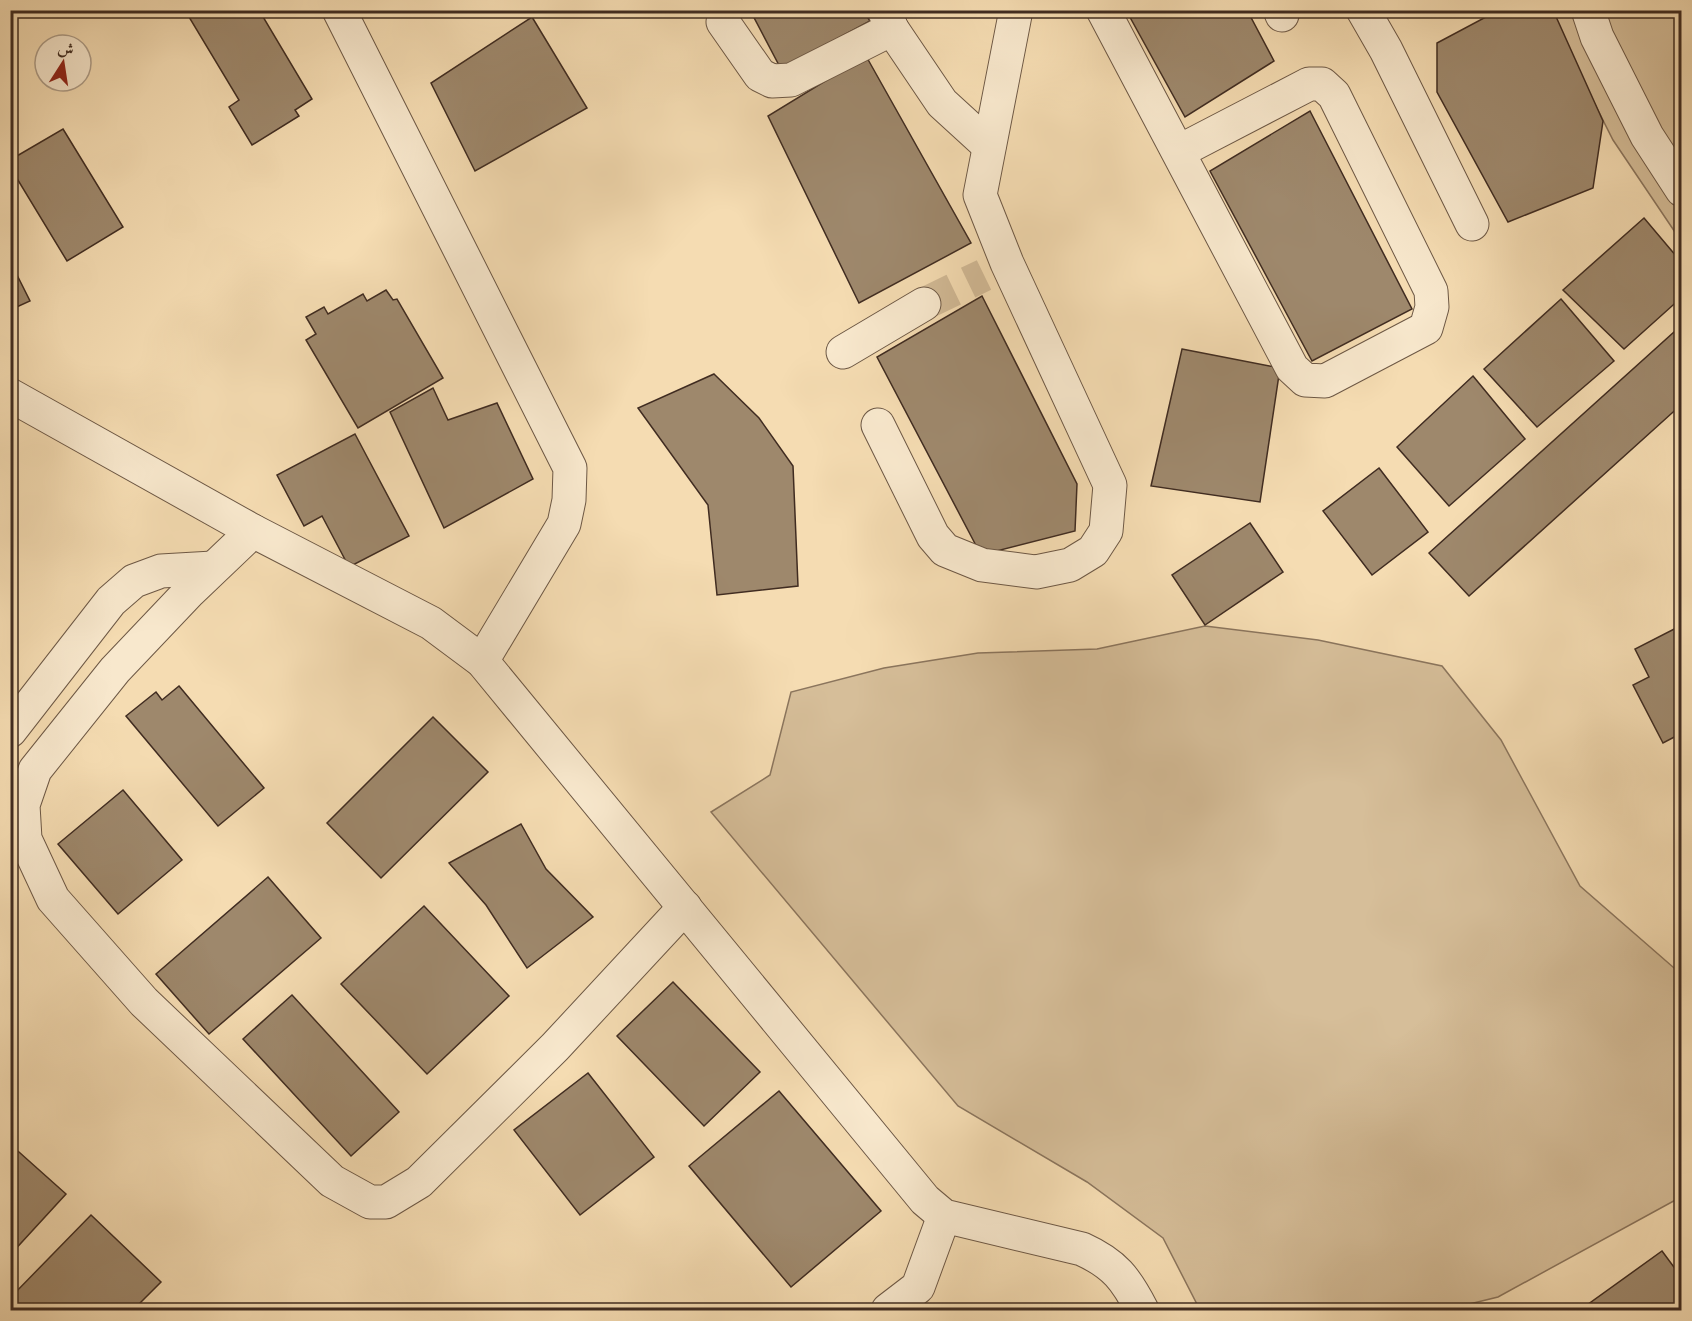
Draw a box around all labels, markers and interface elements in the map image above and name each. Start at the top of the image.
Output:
north arrow [33,33,93,93]
text: ش [56,35,76,62]

